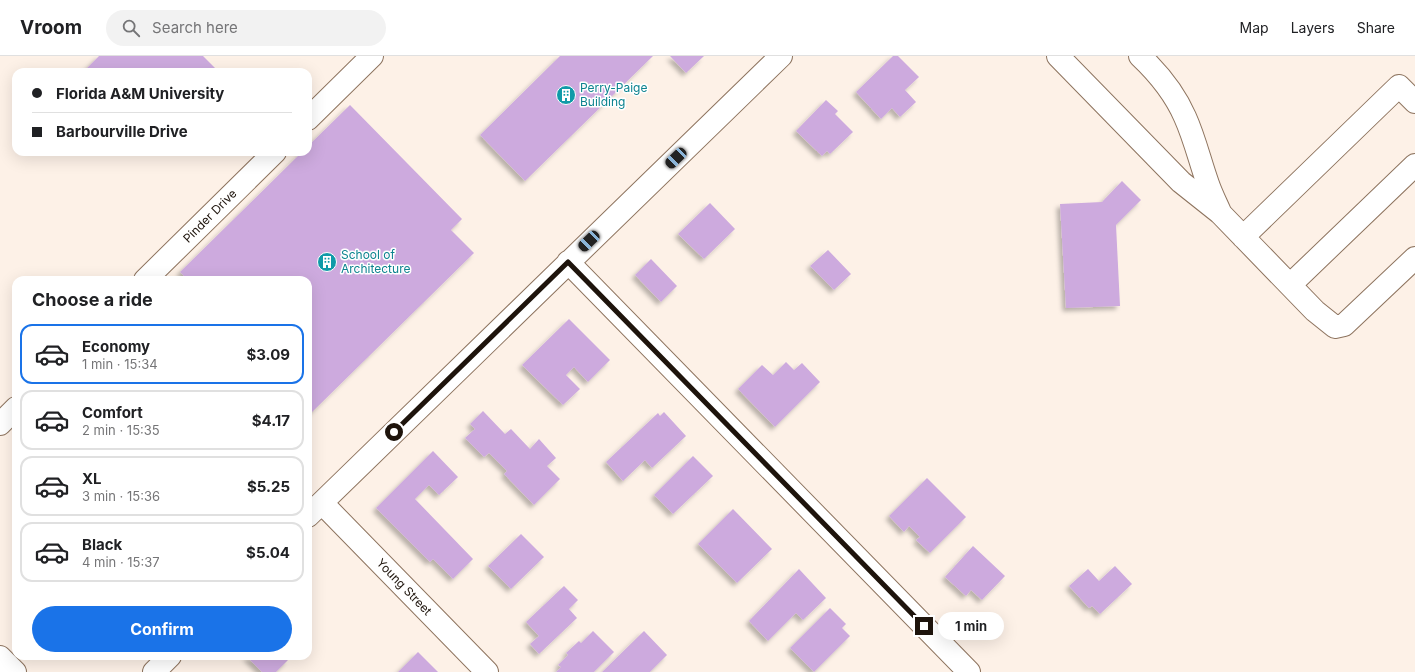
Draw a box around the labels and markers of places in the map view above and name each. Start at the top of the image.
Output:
place label: Perry-Paige Building [580,80,647,109]
building icon: Perry-Paige Building [555,84,577,106]
place label: School of Architecture [341,247,410,276]
building icon: School of Architecture [316,251,338,273]

